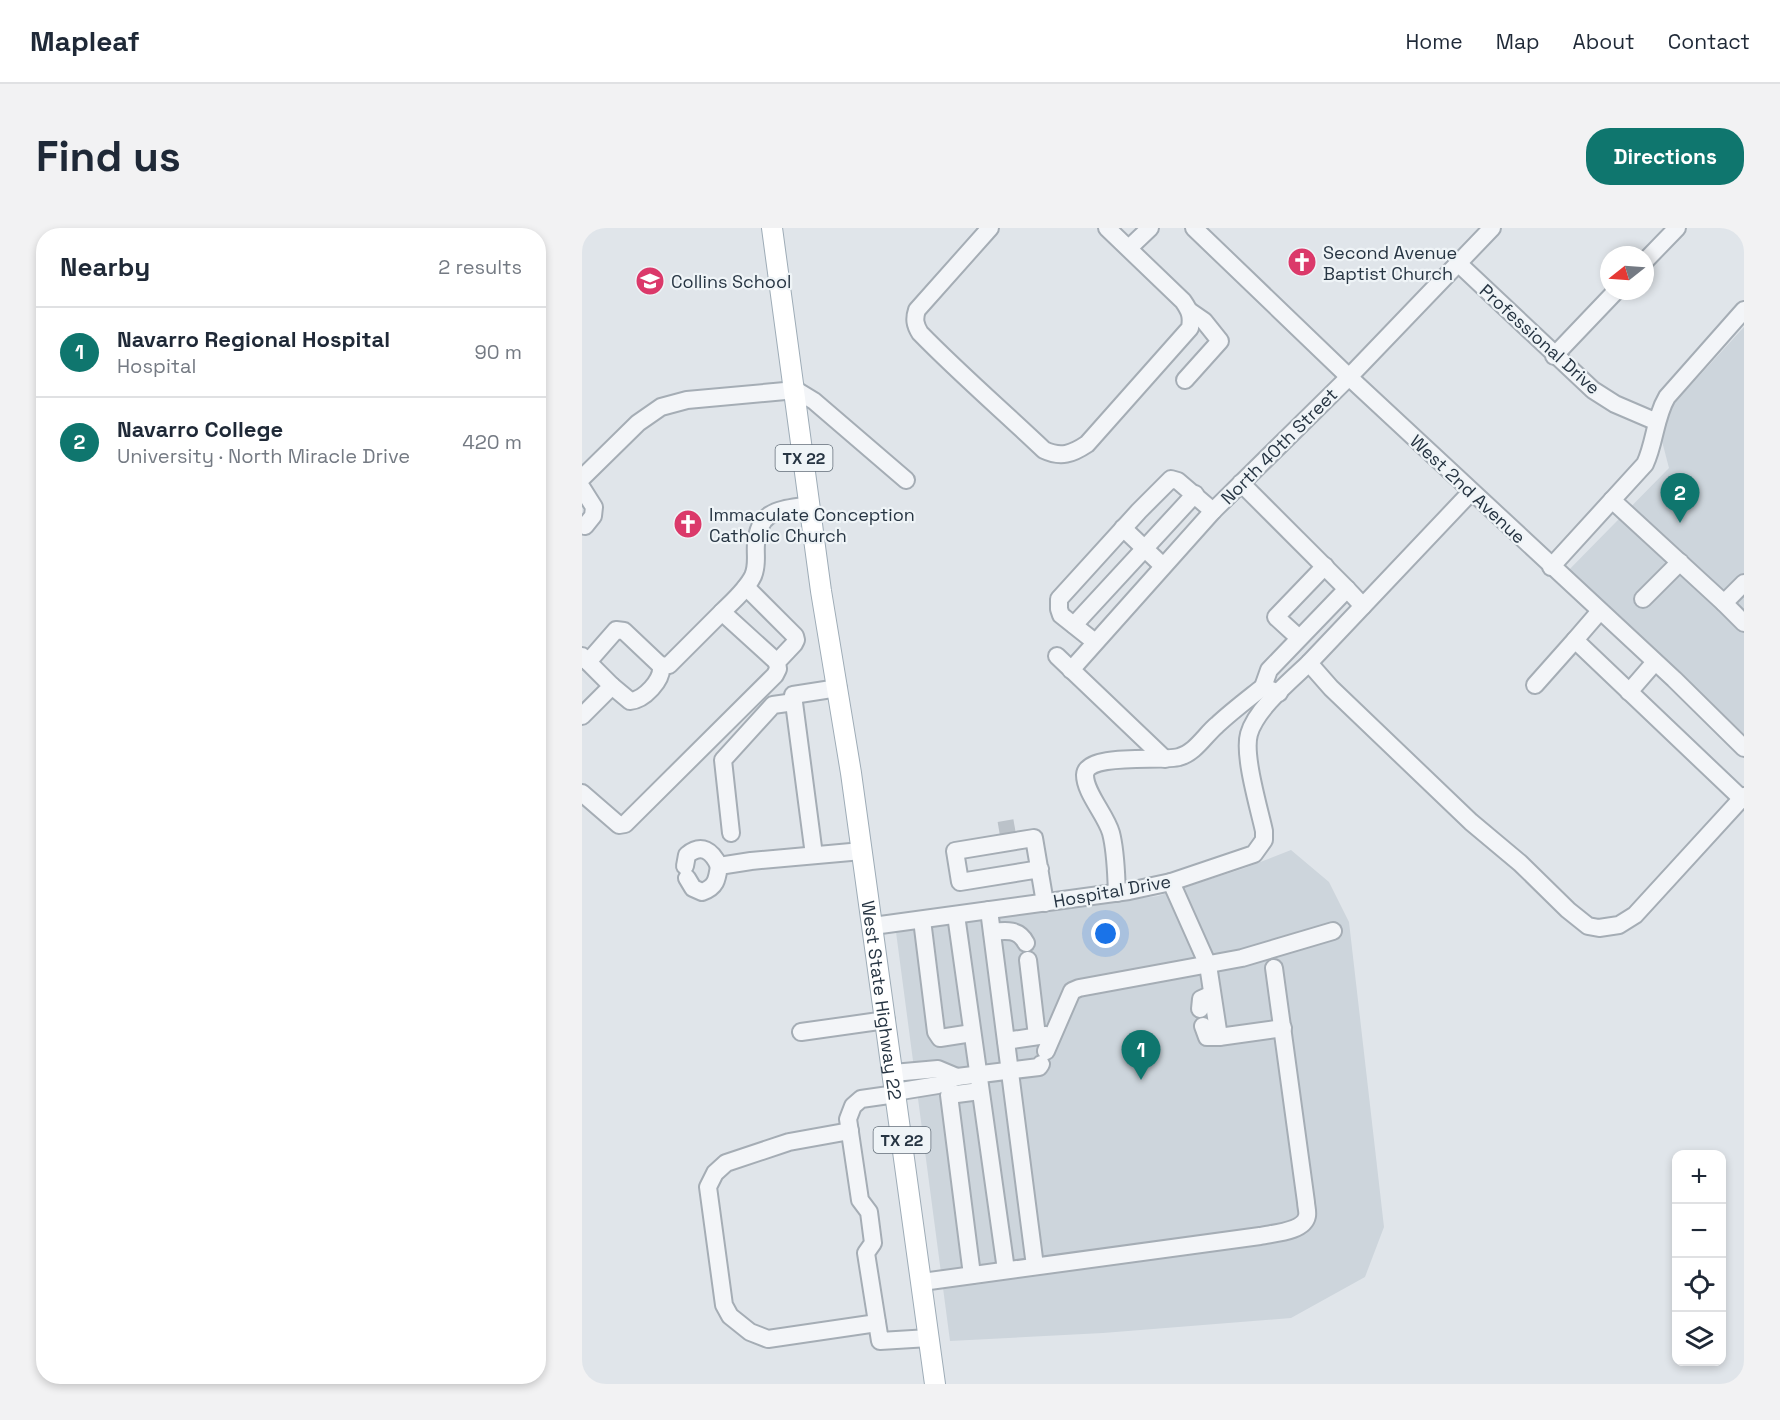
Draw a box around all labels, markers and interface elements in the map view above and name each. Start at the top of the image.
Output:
text: Mapleaf [30,23,140,59]
text: Home [1405,28,1463,55]
text: Map [1496,28,1540,55]
text: About [1573,28,1635,55]
text: Contact [1668,28,1750,55]
button: Directions [1586,128,1744,185]
text: Find us [36,130,181,183]
place label: Second Avenue Baptist Church [1323,241,1457,285]
church icon: Second Avenue Baptist Church [1286,246,1318,278]
north arrow [1600,246,1654,300]
text: Nearby [60,250,150,284]
text: 2 results [438,254,522,280]
school or university icon: Collins School [634,265,666,297]
place label: Collins School [671,270,792,293]
street label: Professional Drive [1475,279,1605,399]
text: Navarro Regional Hospital [117,325,390,353]
text: 1 [75,339,84,365]
text: 90 m [475,339,522,365]
text: Hospital [117,353,196,379]
street label: North 40th Street [1216,383,1342,509]
text: Navarro College [117,415,283,443]
text: 2 [74,429,85,455]
text: 420 m [462,429,522,455]
street label: West 2nd Avenue [1405,430,1531,548]
text: University · North Miracle Drive [117,443,410,469]
road number: TX 22 [776,445,832,471]
pin: 2 [1660,474,1700,523]
place label: Immaculate Conception Catholic Church [709,503,915,547]
church icon: Immaculate Conception Catholic Church [672,508,704,540]
street label: Hospital Drive [1051,869,1173,913]
street label: West State Highway 22 [857,899,907,1101]
your location [1091,919,1120,948]
pin: 1 [1122,1030,1160,1080]
road number: TX 22 [874,1127,930,1153]
map controls [1672,1150,1726,1366]
button: + [1672,1150,1726,1204]
button: − [1672,1204,1726,1258]
button: locate [1672,1258,1726,1312]
button: layers [1672,1312,1726,1366]

